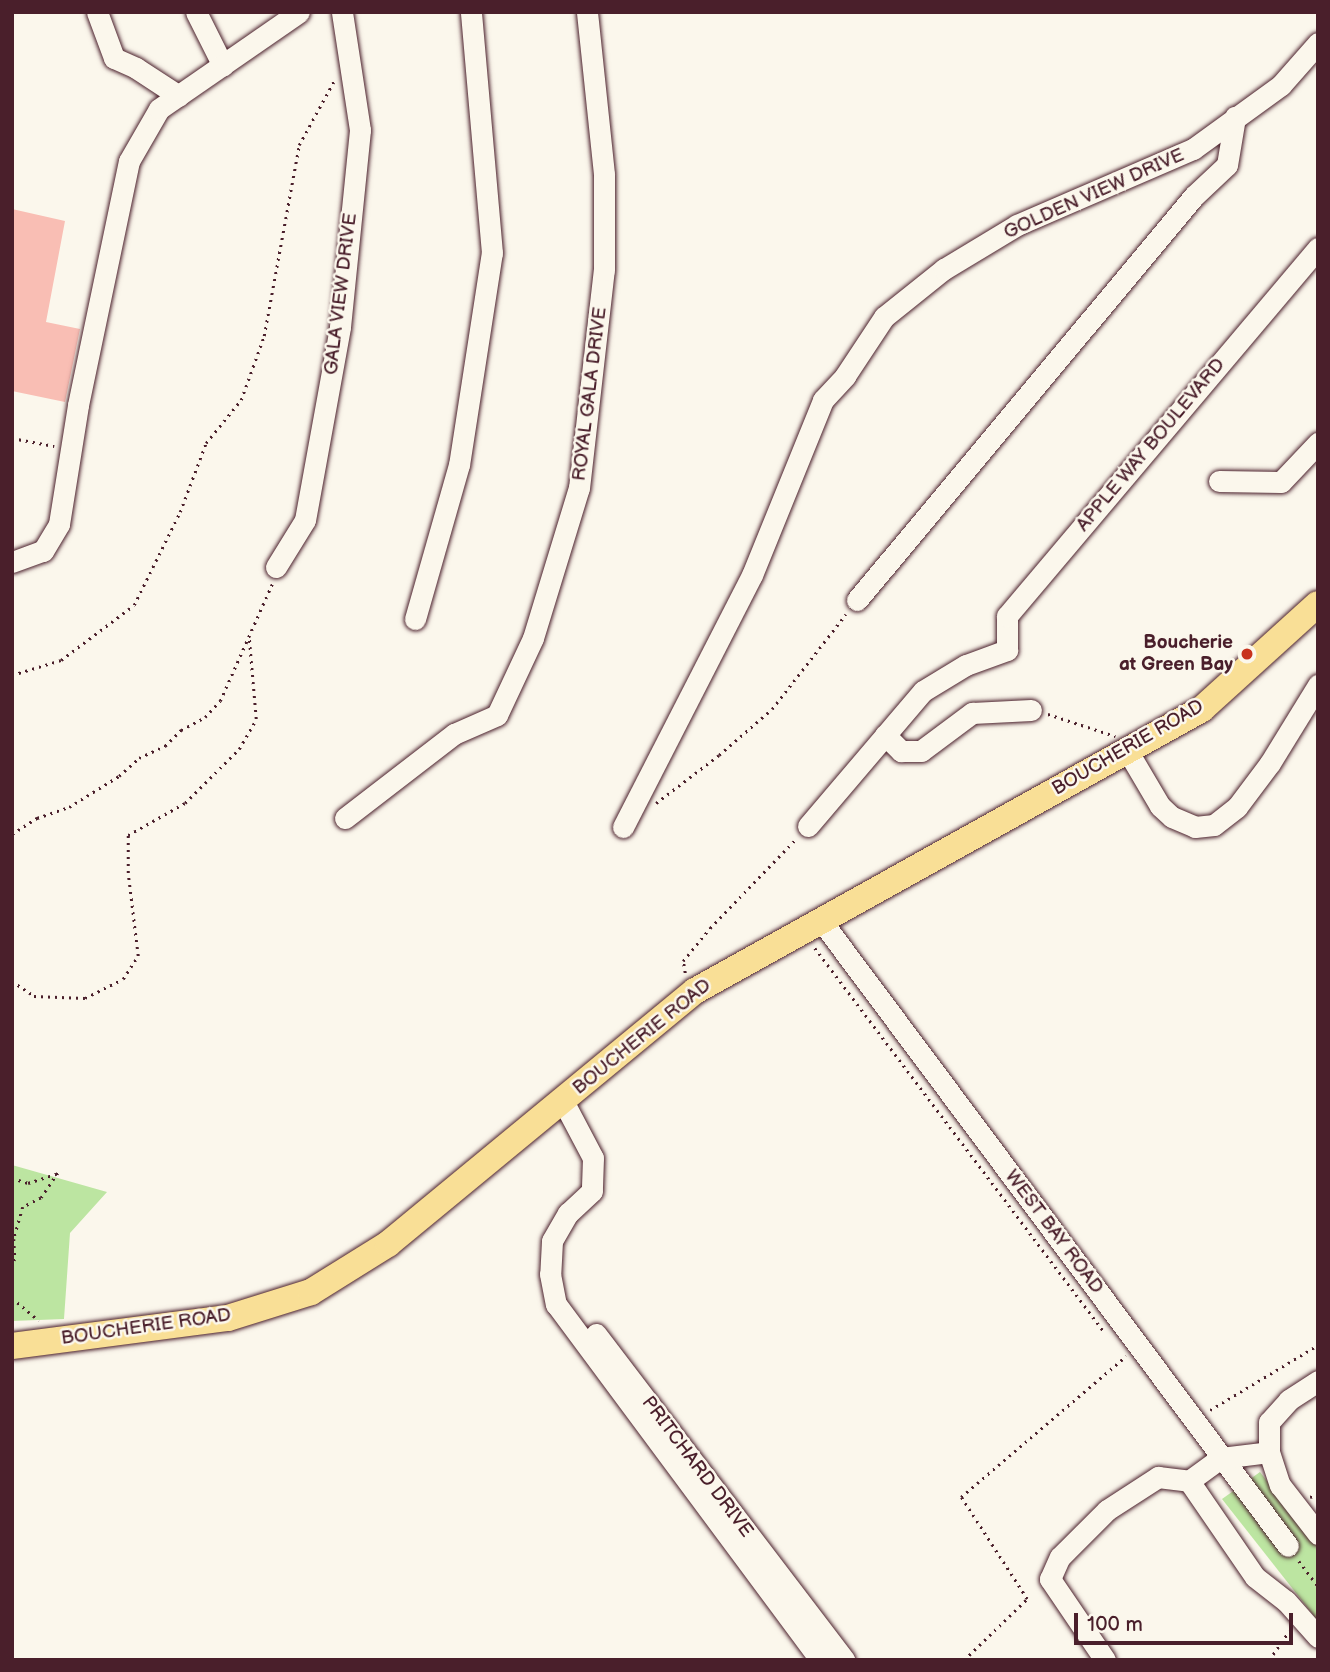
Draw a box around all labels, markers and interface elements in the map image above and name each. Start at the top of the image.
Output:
street label: GOLDEN VIEW DRIVE [1000,144,1188,244]
street label: GALA VIEW DRIVE [320,212,362,376]
street label: ROYAL GALA DRIVE [568,306,612,482]
street label: APPLE WAY BOULEVARD [1072,353,1230,537]
place label: Boucherie at Green Bay [1119,632,1233,676]
marker: Boucherie at Green Bay [1239,646,1255,662]
street label: BOUCHERIE ROAD [1048,695,1208,801]
street label: BOUCHERIE ROAD [568,974,716,1100]
street label: WEST BAY ROAD [1000,1165,1108,1299]
street label: BOUCHERIE ROAD [60,1304,232,1350]
street label: PRITCHARD DRIVE [637,1392,757,1542]
scale bar [1078,1598,1297,1642]
text: 100 m [1087,1612,1143,1637]

